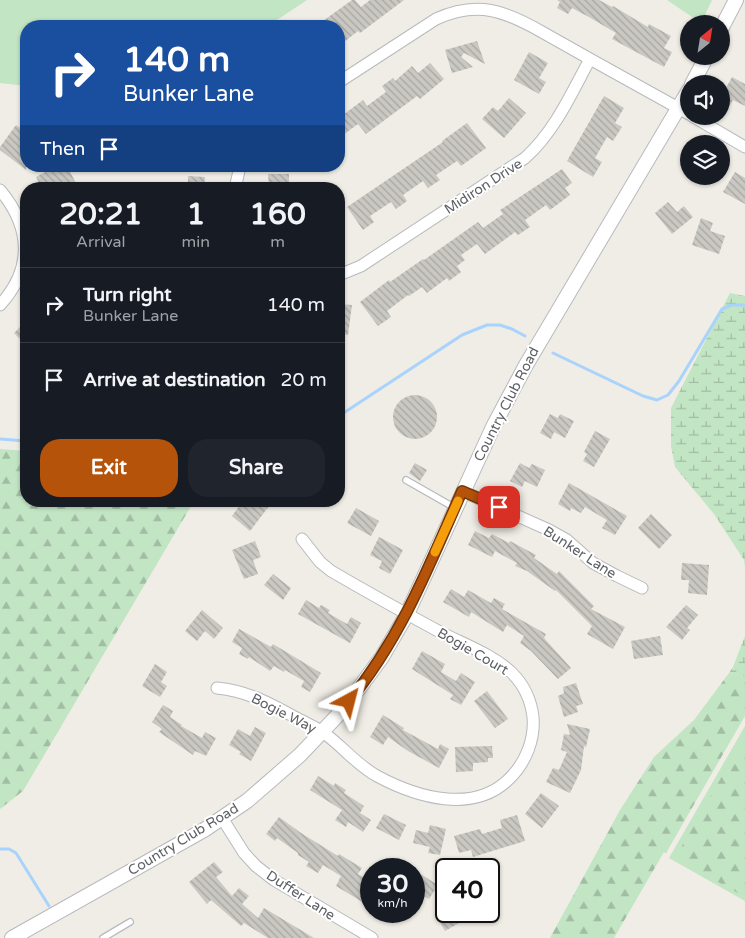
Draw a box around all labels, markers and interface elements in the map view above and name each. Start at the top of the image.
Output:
north arrow [680,15,730,65]
map controls [680,15,730,185]
text: 140 m [123,39,230,81]
icon: right [40,40,105,105]
button: sound [680,75,730,125]
text: Bunker Lane [123,81,254,107]
icon: arrive [95,135,123,163]
button: layers [680,135,730,185]
text: Then [40,138,85,160]
street label: Midiron Drive [441,155,525,218]
text: 20:21 [59,196,142,233]
text: 1 [186,196,205,233]
text: 160 [249,196,306,233]
text: Arrival [76,232,126,252]
text: min [182,232,210,252]
text: m [270,232,285,252]
text: Turn right [83,284,171,306]
icon: right [40,291,68,319]
text: 140 m [267,294,325,316]
text: Bunker Lane [83,306,178,326]
street label: Country Club Road [470,344,543,464]
icon: arrive [40,366,68,394]
text: Arrive at destination [83,369,266,391]
text: 20 m [281,369,327,391]
button: Exit [40,439,178,497]
button: Share [188,439,325,497]
pin [478,486,520,528]
icon: arrive [485,493,513,521]
street label: Bunker Lane [540,523,619,582]
street label: Bogie Court [434,624,512,679]
position arrow [322,674,374,726]
street label: Bogie Way [248,690,320,737]
street label: Country Club Road [125,800,242,879]
speed limit sign: 40 [435,858,500,923]
street label: Duffer Lane [263,867,338,924]
text: 30 [377,869,408,899]
text: km/h [377,896,408,910]

